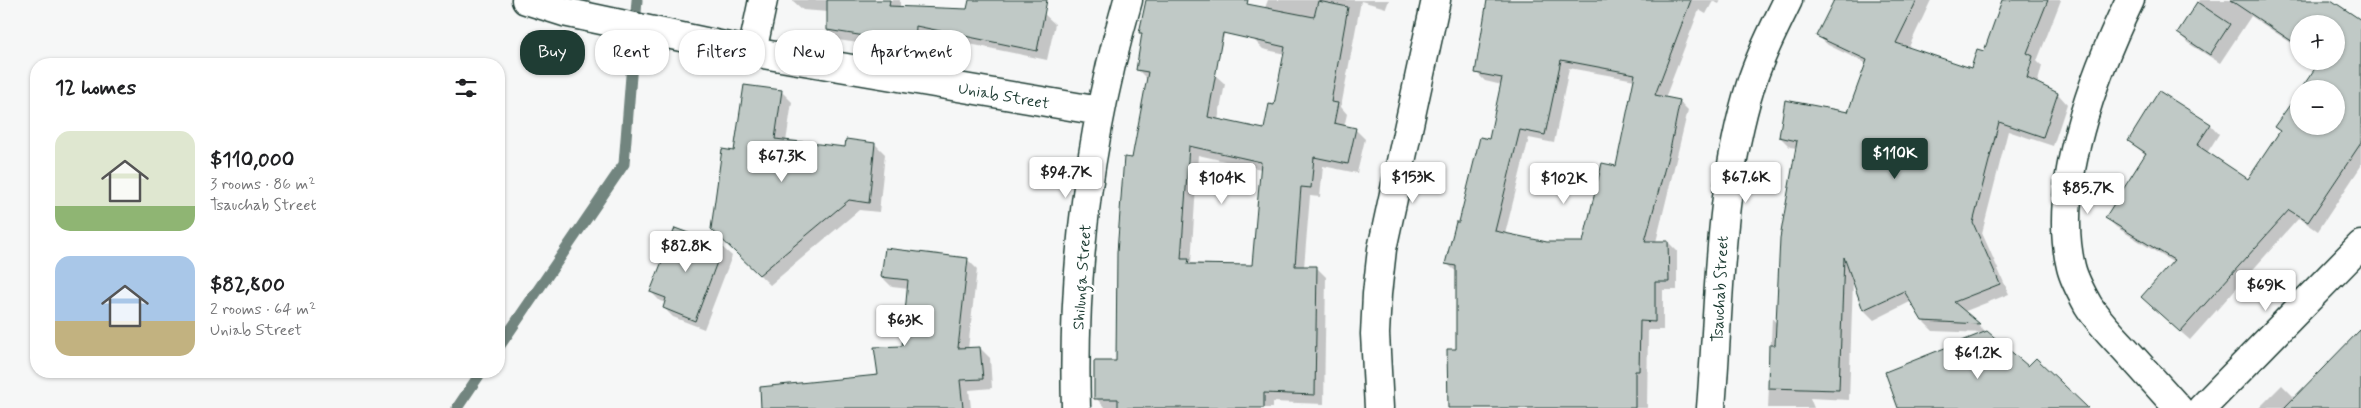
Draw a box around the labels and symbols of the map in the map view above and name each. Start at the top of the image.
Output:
street label: Uniab Street [957,78,1051,115]
pin: $110K [1860,138,1930,180]
pin: $67.3K [741,140,823,183]
pin: $94.7K [1025,156,1107,199]
pin: $104K [1187,162,1257,205]
pin: $153K [1378,162,1448,204]
pin: $102K [1529,162,1599,205]
pin: $67.6K [1705,162,1787,204]
pin: $85.7K [2047,172,2129,215]
street label: Shilunga Street [1068,223,1098,331]
pin: $82.8K [645,230,727,273]
street label: Tsauchab Street [1707,235,1734,343]
pin: $69K [2236,270,2296,312]
pin: $63K [875,304,935,347]
pin: $61.2K [1937,338,2019,380]

